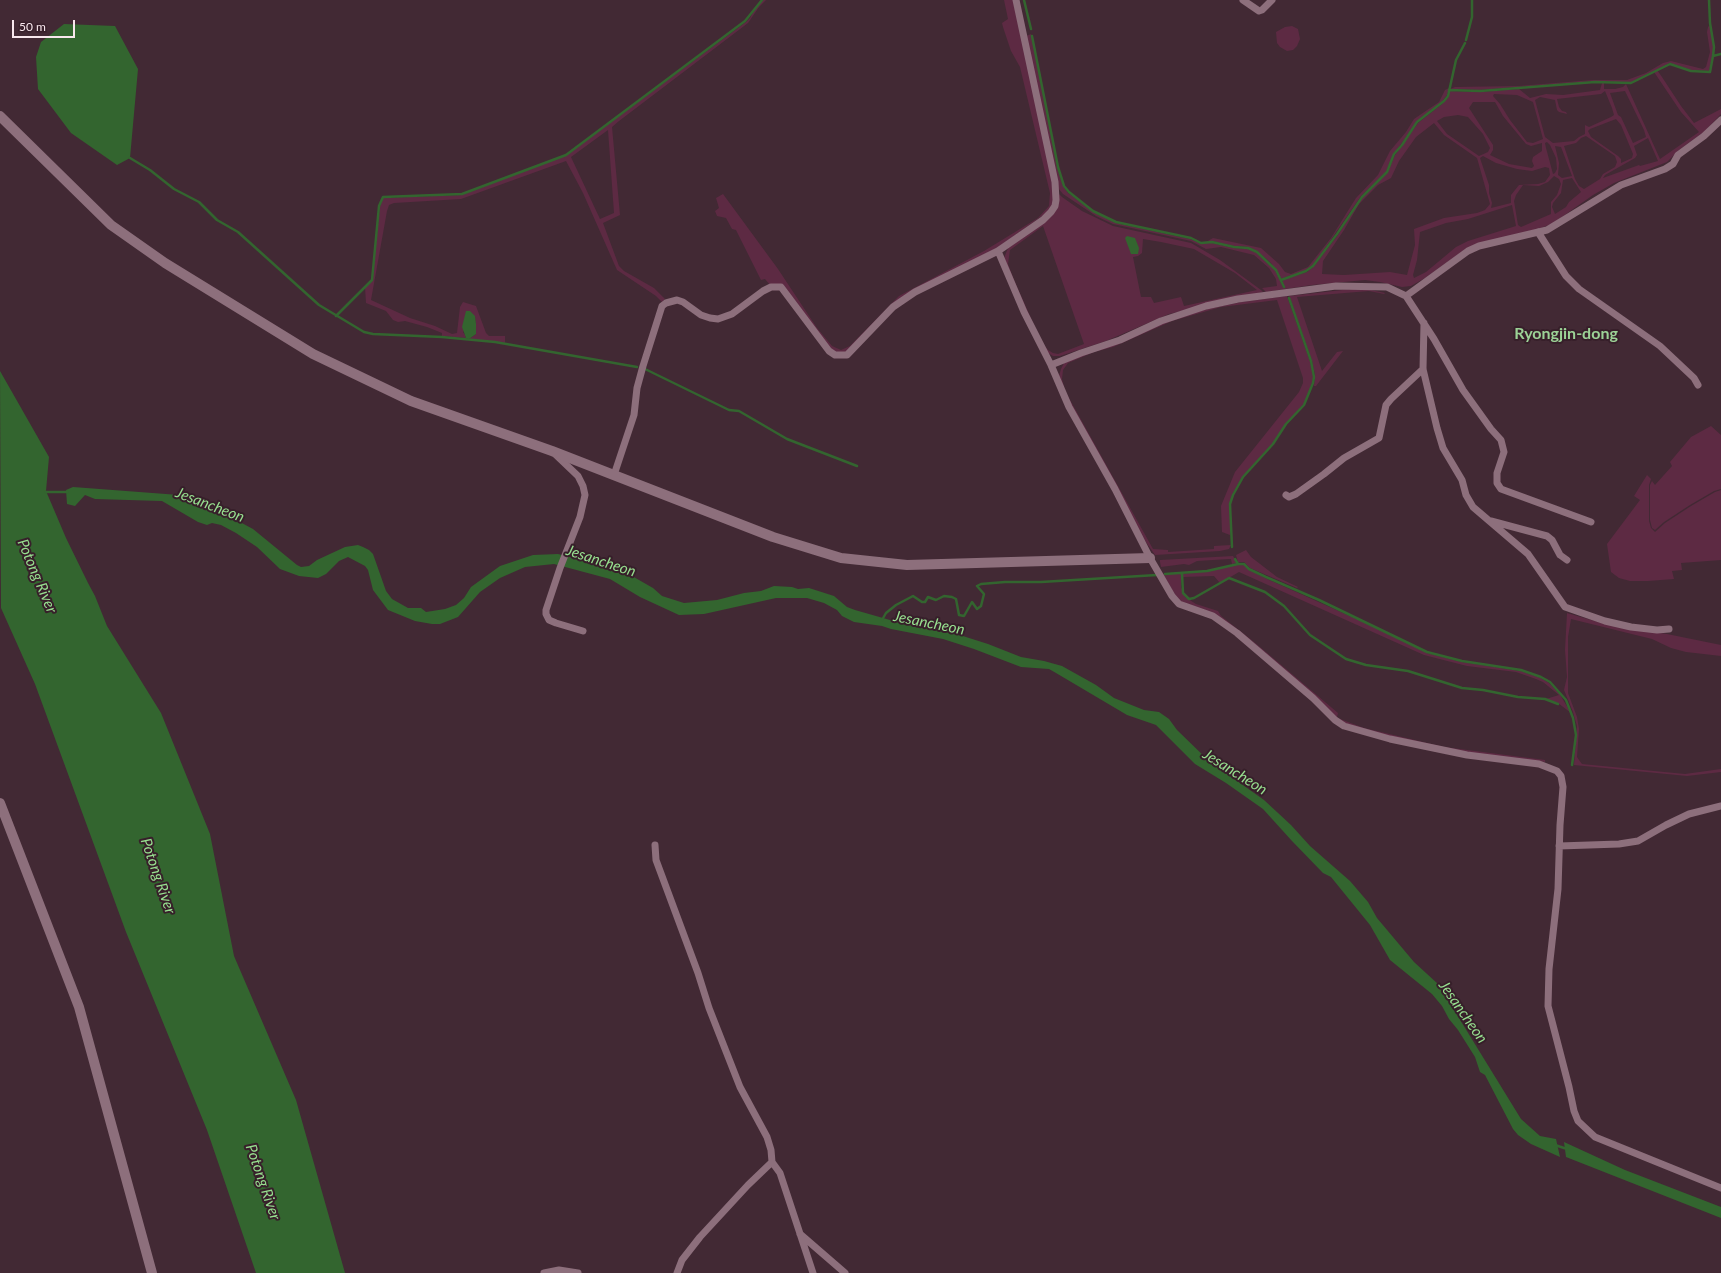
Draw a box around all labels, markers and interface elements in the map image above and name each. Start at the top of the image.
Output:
scale bar [14,12,77,38]
text: 50 m [19,19,46,34]
district label: Ryongjin-dong [1514,324,1618,344]
water label: Jesancheon [173,484,247,526]
water label: Potong River [13,536,61,616]
water label: Jesancheon [564,541,638,581]
water label: Jesancheon [892,607,966,639]
water label: Jesancheon [1200,745,1270,799]
water label: Potong River [137,836,179,916]
water label: Jesancheon [1435,977,1491,1047]
water label: Potong River [242,1142,284,1222]

